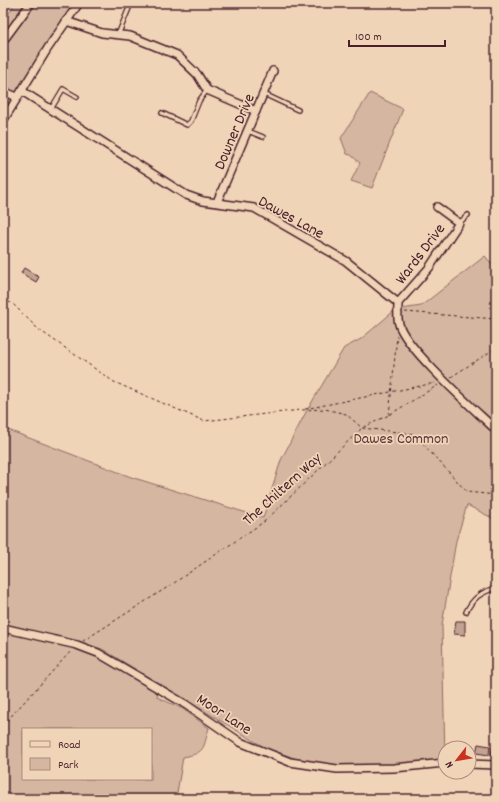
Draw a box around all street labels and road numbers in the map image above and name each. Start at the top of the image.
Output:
street label: Downer Drive [209,90,262,174]
street label: Dawes Lane [254,191,328,246]
street label: Wards Drive [390,219,452,290]
street label: The Chiltern Way [238,448,328,532]
street label: Moor Lane [192,689,256,742]

